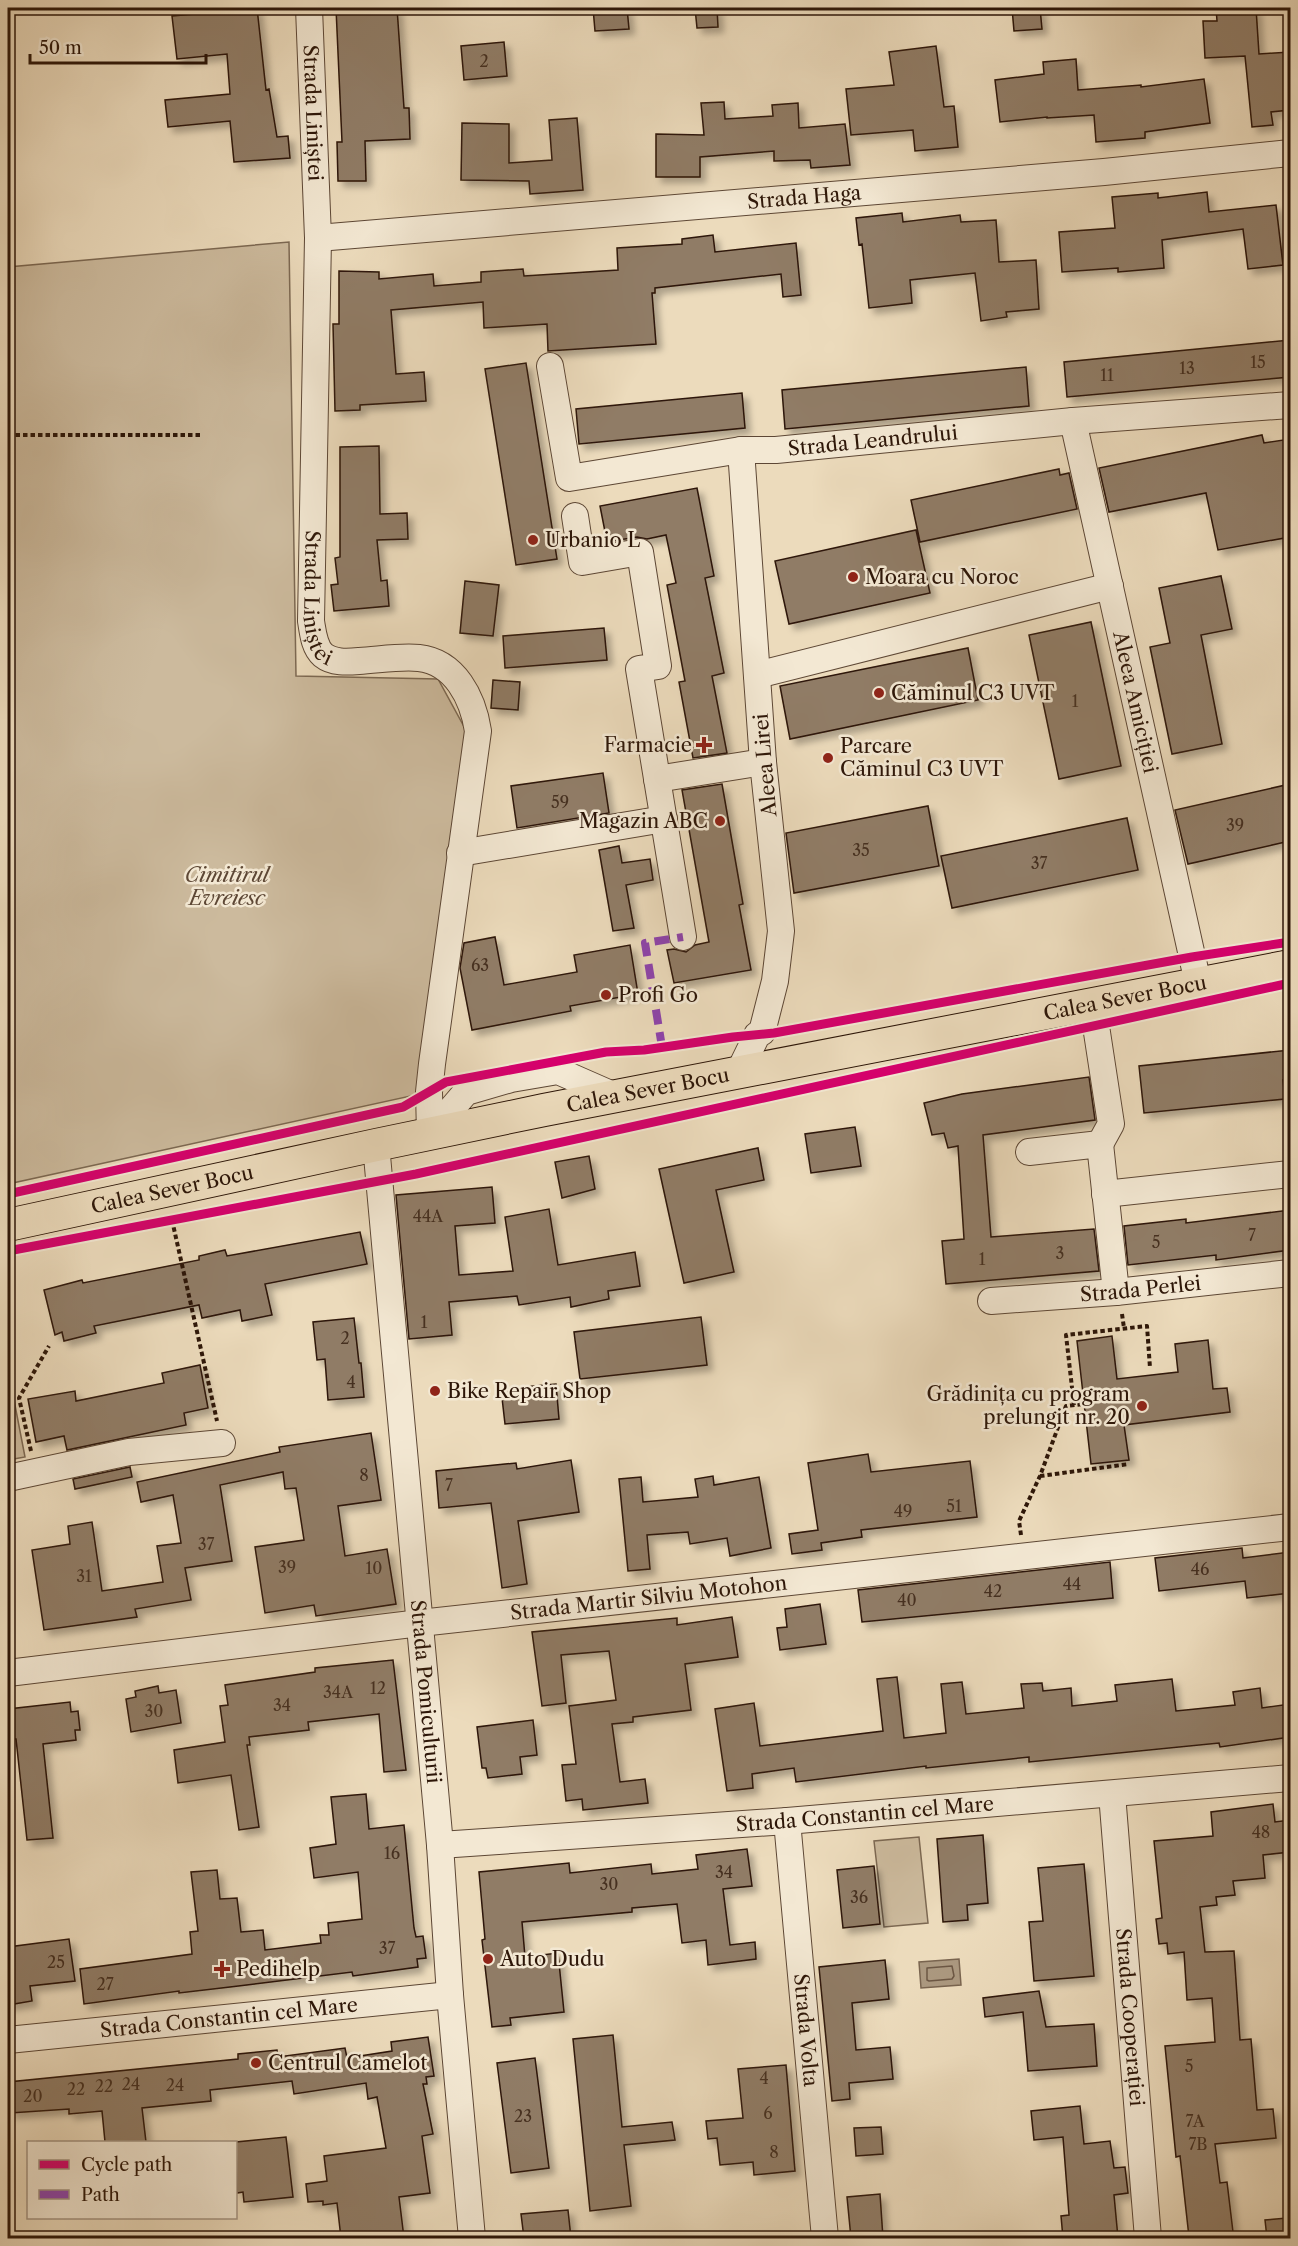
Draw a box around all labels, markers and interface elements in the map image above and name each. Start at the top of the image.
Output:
scale bar [30,27,206,65]
text: 50 m [39,37,82,59]
street label: Strada Liniștei [298,44,328,182]
house number: 2 [479,51,489,71]
street label: Strada Haga [746,180,863,214]
house number: 15 [1250,352,1266,372]
house number: 13 [1179,358,1195,378]
house number: 11 [1100,365,1114,385]
street label: Strada Leandrului [787,420,959,461]
place label: Urbanio L [545,528,640,552]
street label: Strada Liniștei [298,530,336,670]
marker: Urbanio L [526,533,540,547]
place label: Moara cu Noroc [865,565,1019,589]
marker: Moara cu Noroc [846,570,860,584]
street label: Aleea Amiciției [1108,628,1163,775]
place label: Căminul C3 UVT [891,681,1054,705]
marker: Căminul C3 UVT [872,686,886,700]
house number: 1 [1072,691,1079,711]
street label: Aleea Lirei [749,712,782,819]
place label: Farmacie [604,733,692,757]
place label: Parcare Căminul C3 UVT [840,734,1003,781]
marker: Farmacie [697,738,711,752]
marker: Parcare Căminul C3 UVT [821,751,835,765]
house number: 59 [551,792,569,812]
place label: Magazin ABC [579,809,708,833]
marker: Magazin ABC [713,814,727,828]
house number: 39 [1226,815,1244,835]
house number: 35 [852,840,870,860]
house number: 37 [1031,853,1047,873]
park label: Cimitirul Evreiesc [185,863,272,910]
house number: 63 [471,955,489,975]
street label: Calea Sever Bocu [1042,970,1209,1025]
place label: Profi Go [618,983,698,1007]
marker: Profi Go [599,988,613,1002]
street label: Calea Sever Bocu [564,1062,731,1117]
street label: Calea Sever Bocu [89,1160,256,1219]
house number: 44A [413,1206,444,1226]
house number: 7 [1248,1225,1256,1245]
house number: 5 [1152,1232,1160,1252]
house number: 3 [1056,1243,1064,1263]
house number: 1 [979,1249,986,1269]
street label: Strada Perlei [1079,1271,1202,1307]
house number: 1 [421,1312,428,1332]
house number: 2 [340,1328,350,1348]
house number: 4 [346,1372,356,1392]
place label: Bike Repair Shop [447,1379,611,1403]
place label: Grădinița cu program prelungit nr. 20 [926,1382,1130,1429]
marker: Bike Repair Shop [428,1384,442,1398]
marker: Grădinița cu program prelungit nr. 20 [1135,1399,1149,1413]
house number: 8 [359,1465,369,1485]
house number: 7 [445,1475,453,1495]
house number: 51 [946,1496,962,1516]
house number: 49 [894,1501,912,1521]
house number: 37 [198,1534,214,1554]
house number: 39 [278,1557,296,1577]
house number: 10 [366,1558,382,1578]
house number: 46 [1191,1559,1209,1579]
house number: 31 [76,1566,92,1586]
street label: Strada Martir Silviu Motohon [509,1571,789,1625]
house number: 44 [1063,1574,1081,1594]
house number: 42 [984,1581,1002,1601]
house number: 40 [897,1590,917,1610]
street label: Strada Pomiculturii [406,1599,446,1785]
house number: 12 [370,1678,386,1698]
house number: 34A [323,1682,354,1702]
house number: 34 [273,1695,291,1715]
house number: 30 [145,1701,163,1721]
street label: Strada Constantin cel Mare [735,1791,995,1837]
house number: 48 [1252,1822,1270,1842]
house number: 16 [384,1843,400,1863]
house number: 34 [715,1862,733,1882]
house number: 30 [600,1874,618,1894]
house number: 36 [850,1887,868,1907]
street label: Strada Cooperației [1111,1927,1149,2107]
house number: 37 [379,1938,395,1958]
place label: Auto Dudu [499,1947,605,1971]
house number: 25 [47,1952,65,1972]
marker: Auto Dudu [481,1952,495,1966]
place label: Pedihelp [236,1957,320,1981]
marker: Pedihelp [213,1960,231,1978]
street label: Strada Volta [789,1972,823,2088]
house number: 27 [96,1974,114,1994]
street label: Strada Constantin cel Mare [99,1992,359,2043]
place label: Centrul Camelot [268,2051,427,2075]
marker: Centrul Camelot [249,2056,263,2070]
house number: 5 [1185,2056,1193,2076]
house number: 4 [759,2068,769,2088]
house number: 24 [122,2074,140,2094]
house number: 24 [166,2075,184,2095]
house number: 22 [95,2076,113,2096]
house number: 22 [67,2079,85,2099]
house number: 20 [23,2086,43,2106]
house number: 6 [763,2103,773,2123]
house number: 23 [514,2106,532,2126]
house number: 7A [1185,2111,1206,2131]
house number: 7B [1188,2134,1208,2154]
legend [27,2141,237,2219]
house number: 8 [769,2142,779,2162]
text: Cycle path [81,2154,172,2176]
text: Path [81,2184,120,2206]

